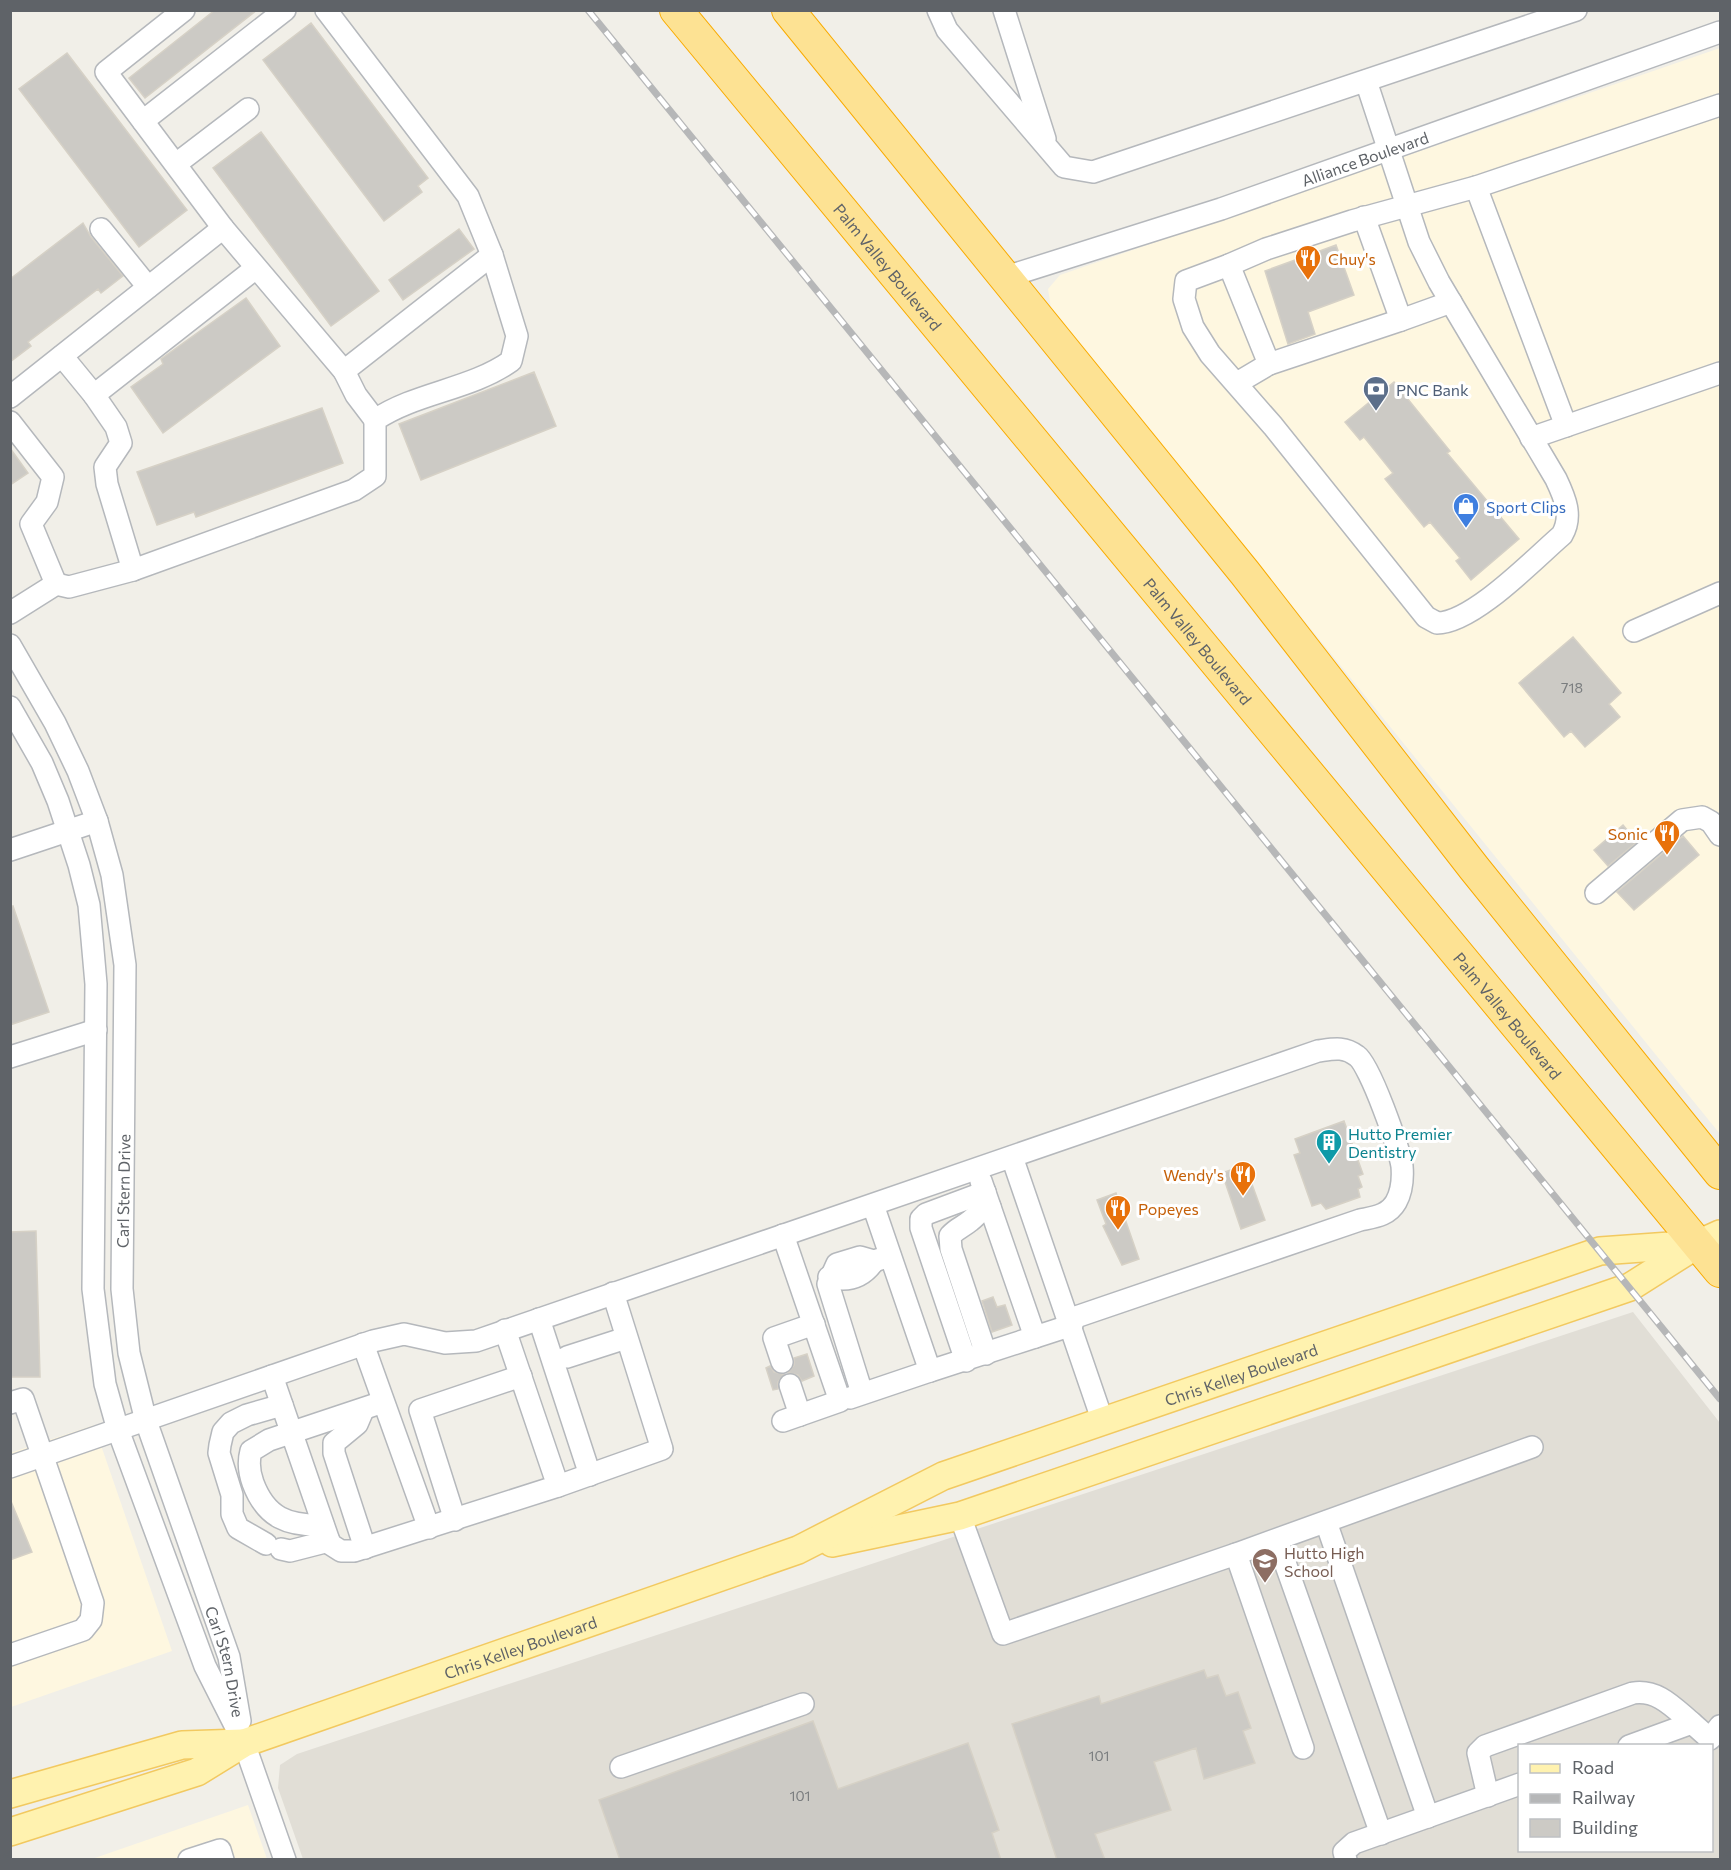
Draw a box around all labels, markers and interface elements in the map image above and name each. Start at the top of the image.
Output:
street label: Alliance Boulevard [1299,127,1431,189]
street label: Palm Valley Boulevard [830,199,946,334]
restaurant icon: Chuy's [1293,243,1323,281]
place label: Chuy's [1328,249,1376,268]
bank icon: PNC Bank [1361,374,1391,412]
place label: PNC Bank [1396,380,1469,399]
shop icon: Sport Clips [1451,491,1481,529]
place label: Sport Clips [1486,497,1566,516]
street label: Palm Valley Boulevard [1140,574,1256,708]
house number: 718 [1561,679,1583,696]
restaurant icon: Sonic [1652,818,1682,856]
place label: Sonic [1608,824,1648,843]
street label: Palm Valley Boulevard [1450,948,1566,1082]
place label: Hutto Premier Dentistry [1348,1124,1453,1161]
building icon: Hutto Premier Dentistry [1314,1127,1344,1165]
street label: Carl Stern Drive [113,1134,133,1248]
restaurant icon: Wendy's [1228,1159,1258,1197]
place label: Wendy's [1163,1165,1224,1184]
restaurant icon: Popeyes [1103,1193,1133,1231]
place label: Popeyes [1138,1199,1199,1218]
street label: Chris Kelley Boulevard [1162,1339,1320,1409]
place label: Hutto High School [1284,1543,1365,1580]
school or university icon: Hutto High School [1250,1546,1280,1584]
street label: Carl Stern Drive [202,1603,249,1719]
street label: Chris Kelley Boulevard [441,1611,599,1682]
legend [1518,1744,1713,1852]
house number: 101 [1088,1747,1110,1764]
text: Road [1572,1756,1614,1778]
text: Railway [1572,1786,1635,1808]
house number: 101 [789,1787,811,1804]
text: Building [1572,1816,1638,1838]

